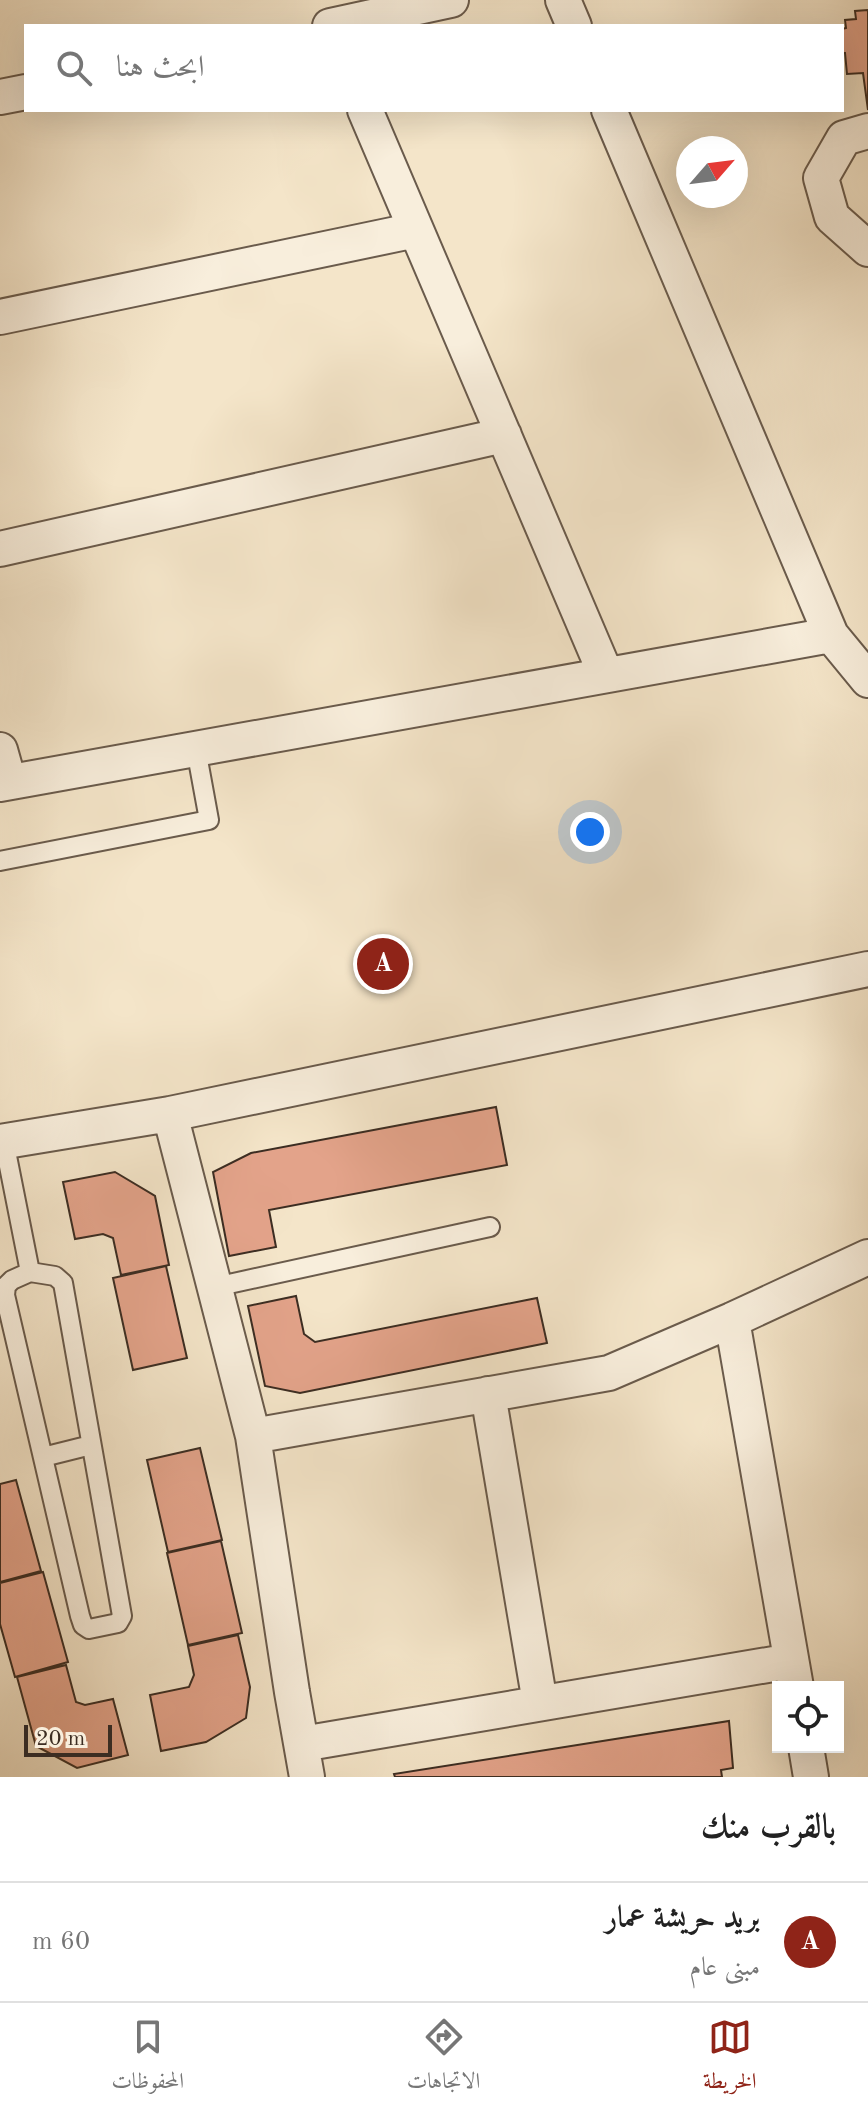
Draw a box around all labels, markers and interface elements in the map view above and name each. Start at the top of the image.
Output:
search box [24,24,844,112]
icon: search [52,46,96,90]
text: ابحث هنا [116,53,204,83]
north arrow [676,136,748,208]
your location [570,812,610,852]
pin: A [357,934,409,994]
map controls [772,1681,844,1753]
button: locate [772,1681,844,1753]
scale bar [24,1721,112,1757]
text: 20 m [36,1728,85,1750]
text: بالقرب منك [701,1811,836,1845]
text: بريد حريشة عمار [605,1904,760,1934]
text: 60 m [32,1929,90,1955]
text: A [800,1929,820,1955]
text: مبنى عام [689,1955,760,1981]
tab: المحفوظات [111,2015,184,2102]
tab: الاتجاهات [407,2015,480,2102]
tab: الخريطة [703,2015,757,2102]

